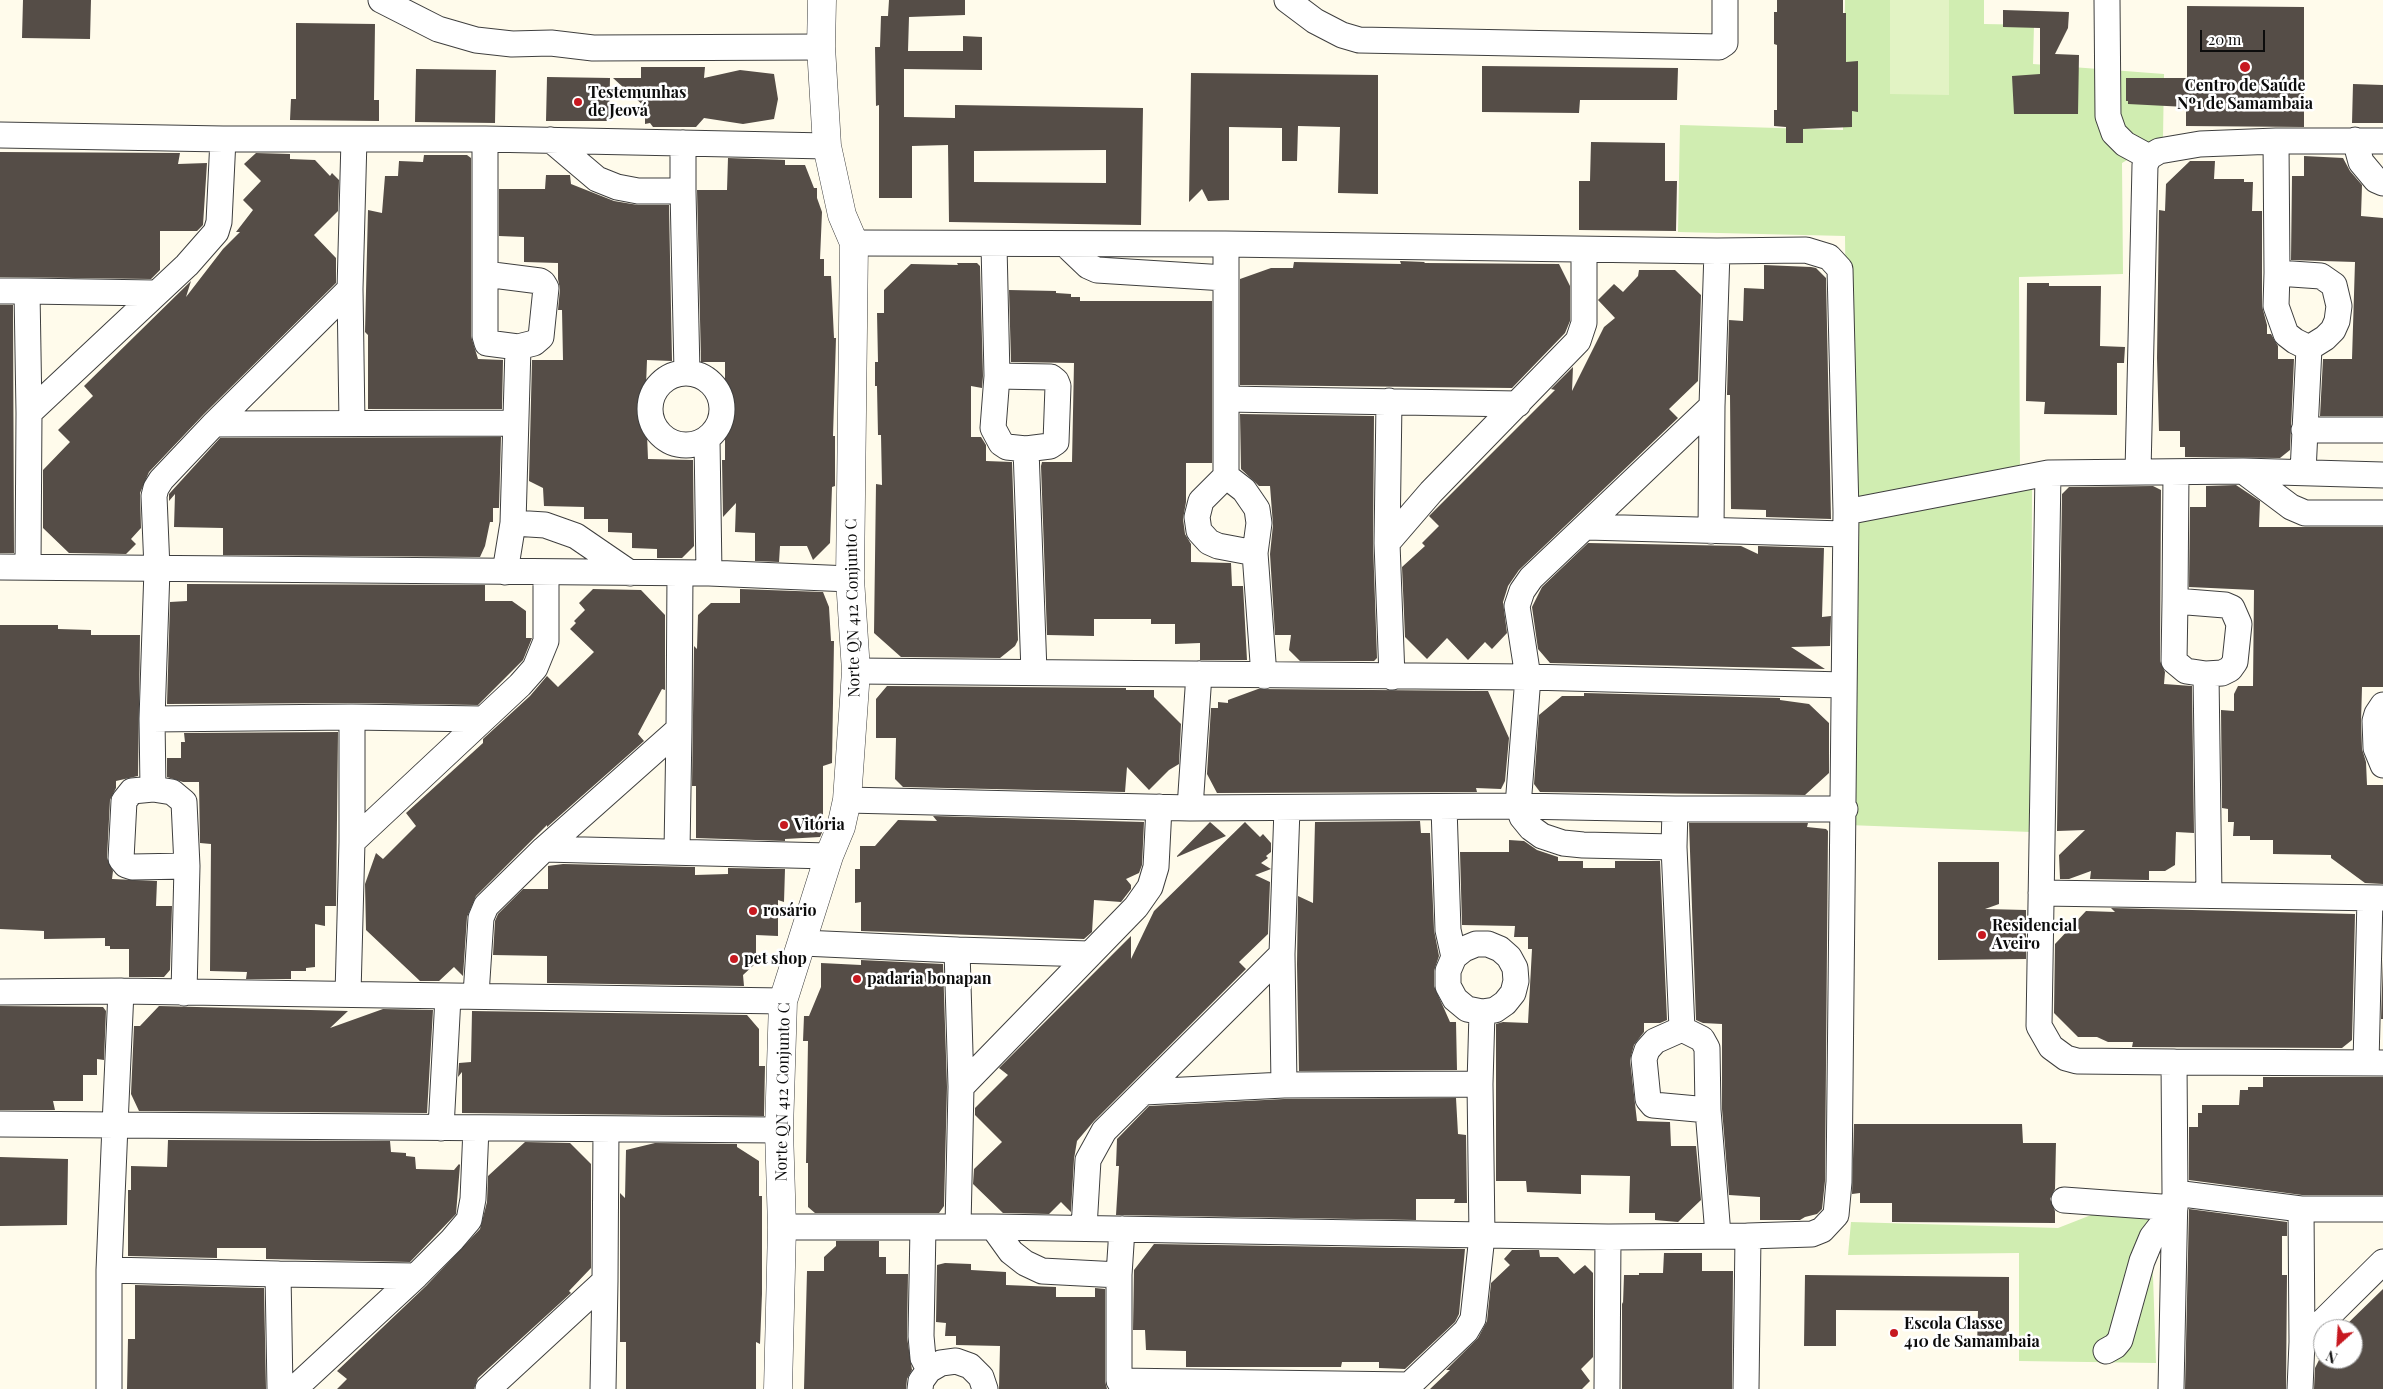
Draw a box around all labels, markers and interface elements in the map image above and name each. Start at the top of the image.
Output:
scale bar [2203,20,2268,52]
text: 20 m [2208,29,2241,49]
marker: Centro de Saúde Nº1 de Samambaia [2238,60,2252,74]
place label: Centro de Saúde Nº1 de Samambaia [2177,76,2313,114]
place label: Testemunhas de Jeová [588,83,686,121]
marker: Testemunhas de Jeová [572,96,584,108]
street label: Norte QN 412 Conjunto C [842,518,864,698]
place label: Vitória [794,815,845,835]
marker: Vitória [778,819,790,831]
place label: rosário [763,901,817,921]
marker: rosário [747,905,759,917]
place label: Residencial Aveiro [1992,916,2077,954]
marker: Residencial Aveiro [1976,929,1988,941]
place label: pet shop [744,949,807,969]
marker: pet shop [728,953,740,965]
place label: padaria bonapan [867,969,992,989]
marker: padaria bonapan [851,973,863,985]
street label: Norte QN 412 Conjunto C [772,1002,794,1182]
place label: Escola Classe 410 de Samambaia [1904,1314,2040,1352]
north arrow [2313,1319,2363,1369]
marker: Escola Classe 410 de Samambaia [1888,1327,1900,1339]
text: N [2323,1346,2340,1368]

